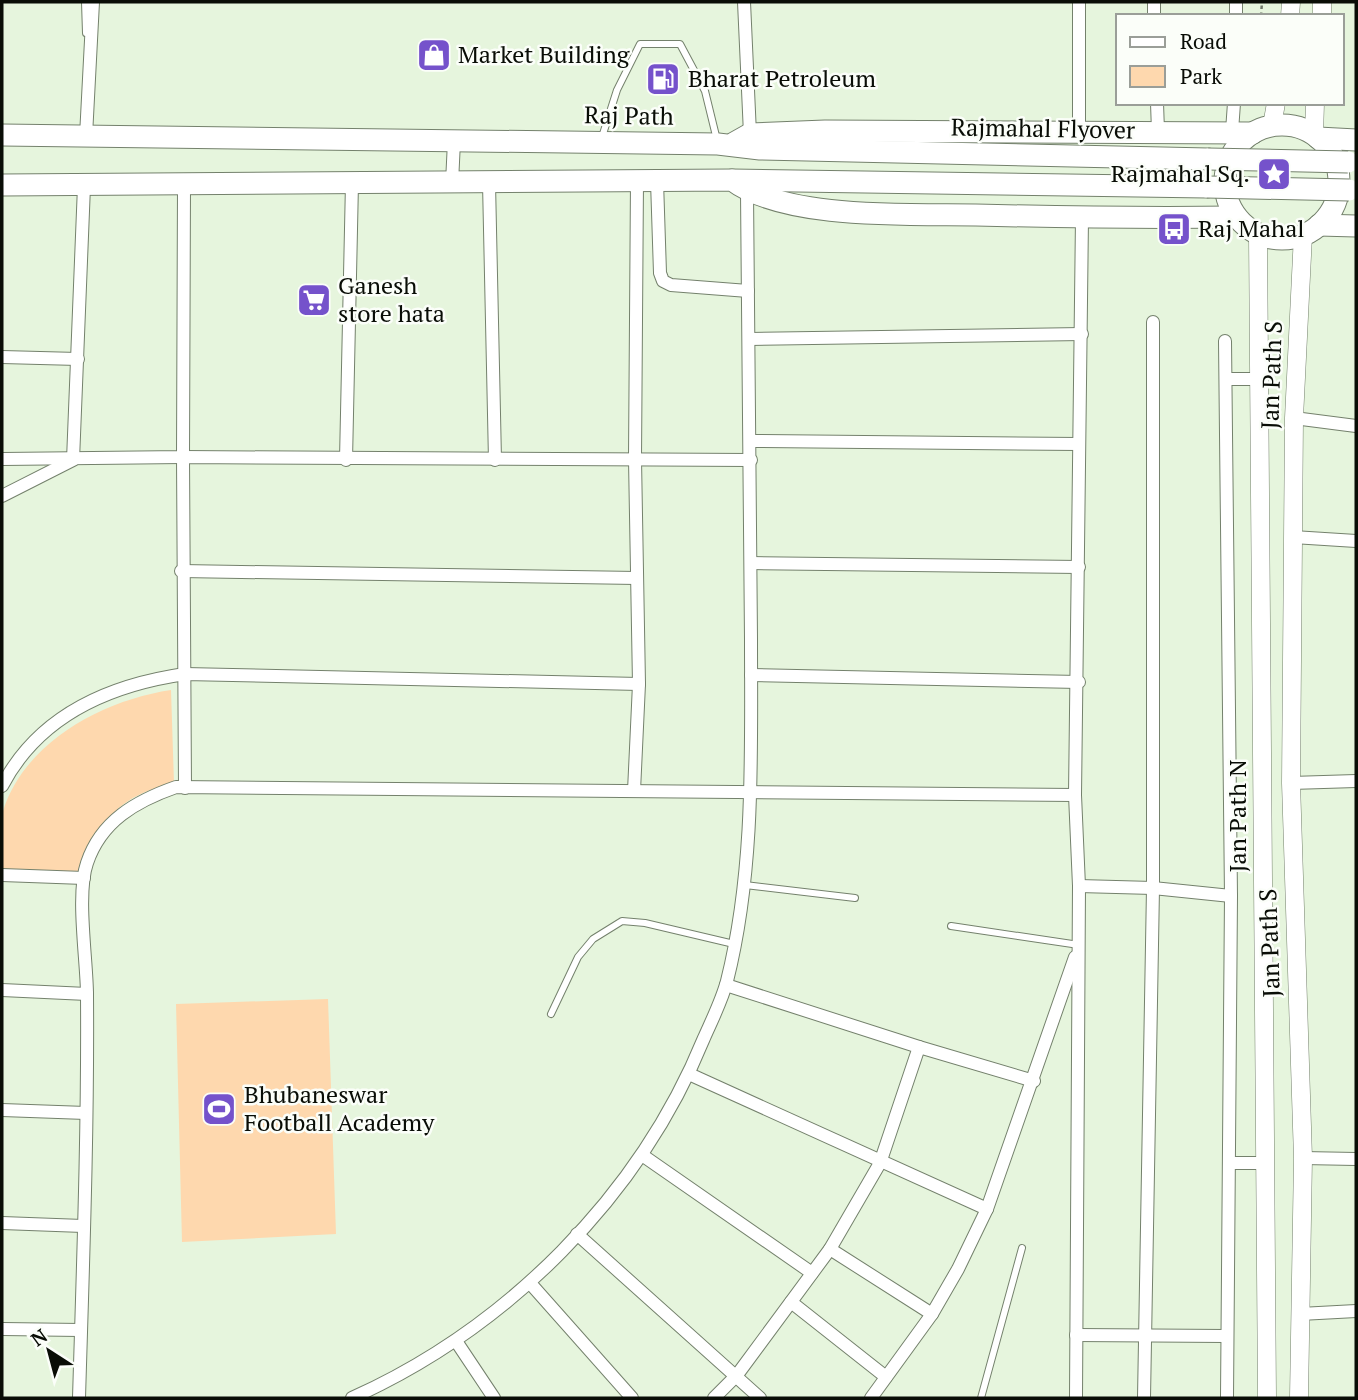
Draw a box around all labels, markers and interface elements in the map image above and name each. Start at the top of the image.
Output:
legend [1116,14,1344,105]
text: Road [1180,27,1227,55]
shop icon: Market Building [415,36,453,74]
place label: Market Building [458,38,630,70]
fuel station icon: Bharat Petroleum [644,60,682,98]
place label: Bharat Petroleum [688,62,876,94]
text: Park [1180,62,1222,90]
street label: Raj Path [584,98,674,132]
street label: Rajmahal Flyover [951,110,1136,146]
place icon: Rajmahal Sq. [1255,155,1293,193]
place label: Rajmahal Sq. [1111,157,1250,189]
bus stop icon: Raj Mahal [1155,210,1193,248]
place label: Raj Mahal [1198,212,1305,244]
place label: Ganesh store hata [338,269,445,329]
supermarket icon: Ganesh store hata [295,281,333,319]
street label: Jan Path S [1253,320,1289,430]
street label: Jan Path N [1221,759,1253,873]
street label: Jan Path S [1251,888,1287,998]
place label: Bhubaneswar Football Academy [244,1078,435,1138]
sports icon: Bhubaneswar Football Academy [200,1090,238,1128]
north arrow [14,1316,84,1386]
text: N [26,1322,52,1351]

